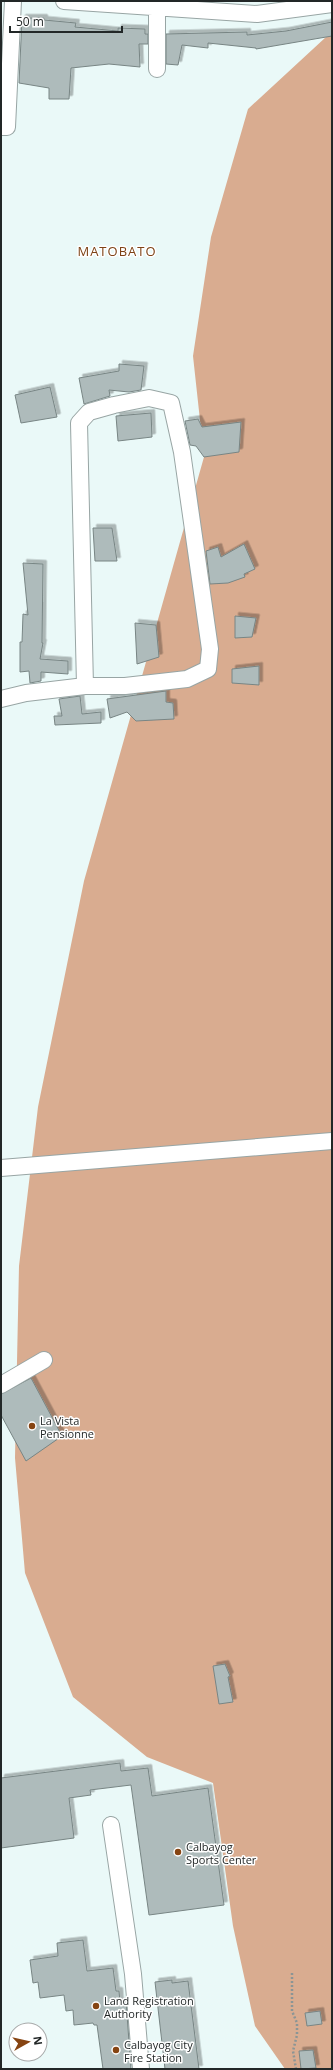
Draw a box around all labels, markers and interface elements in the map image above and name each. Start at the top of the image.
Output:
scale bar [10,8,122,34]
text: 50 m [16,13,44,30]
district label: MATOBATO [77,242,157,260]
place label: La Vista Pensionne [40,1413,94,1441]
marker: La Vista Pensionne [27,1421,37,1431]
place label: Calbayog Sports Center [186,1839,257,1867]
marker: Calbayog Sports Center [173,1847,183,1857]
place label: Land Registration Authority [104,1993,194,2021]
marker: Land Registration Authority [91,2001,101,2011]
north arrow [8,2022,48,2062]
text: N [30,2035,46,2046]
place label: Calbayog City Fire Station [124,2037,193,2065]
marker: Calbayog City Fire Station [111,2045,121,2055]

